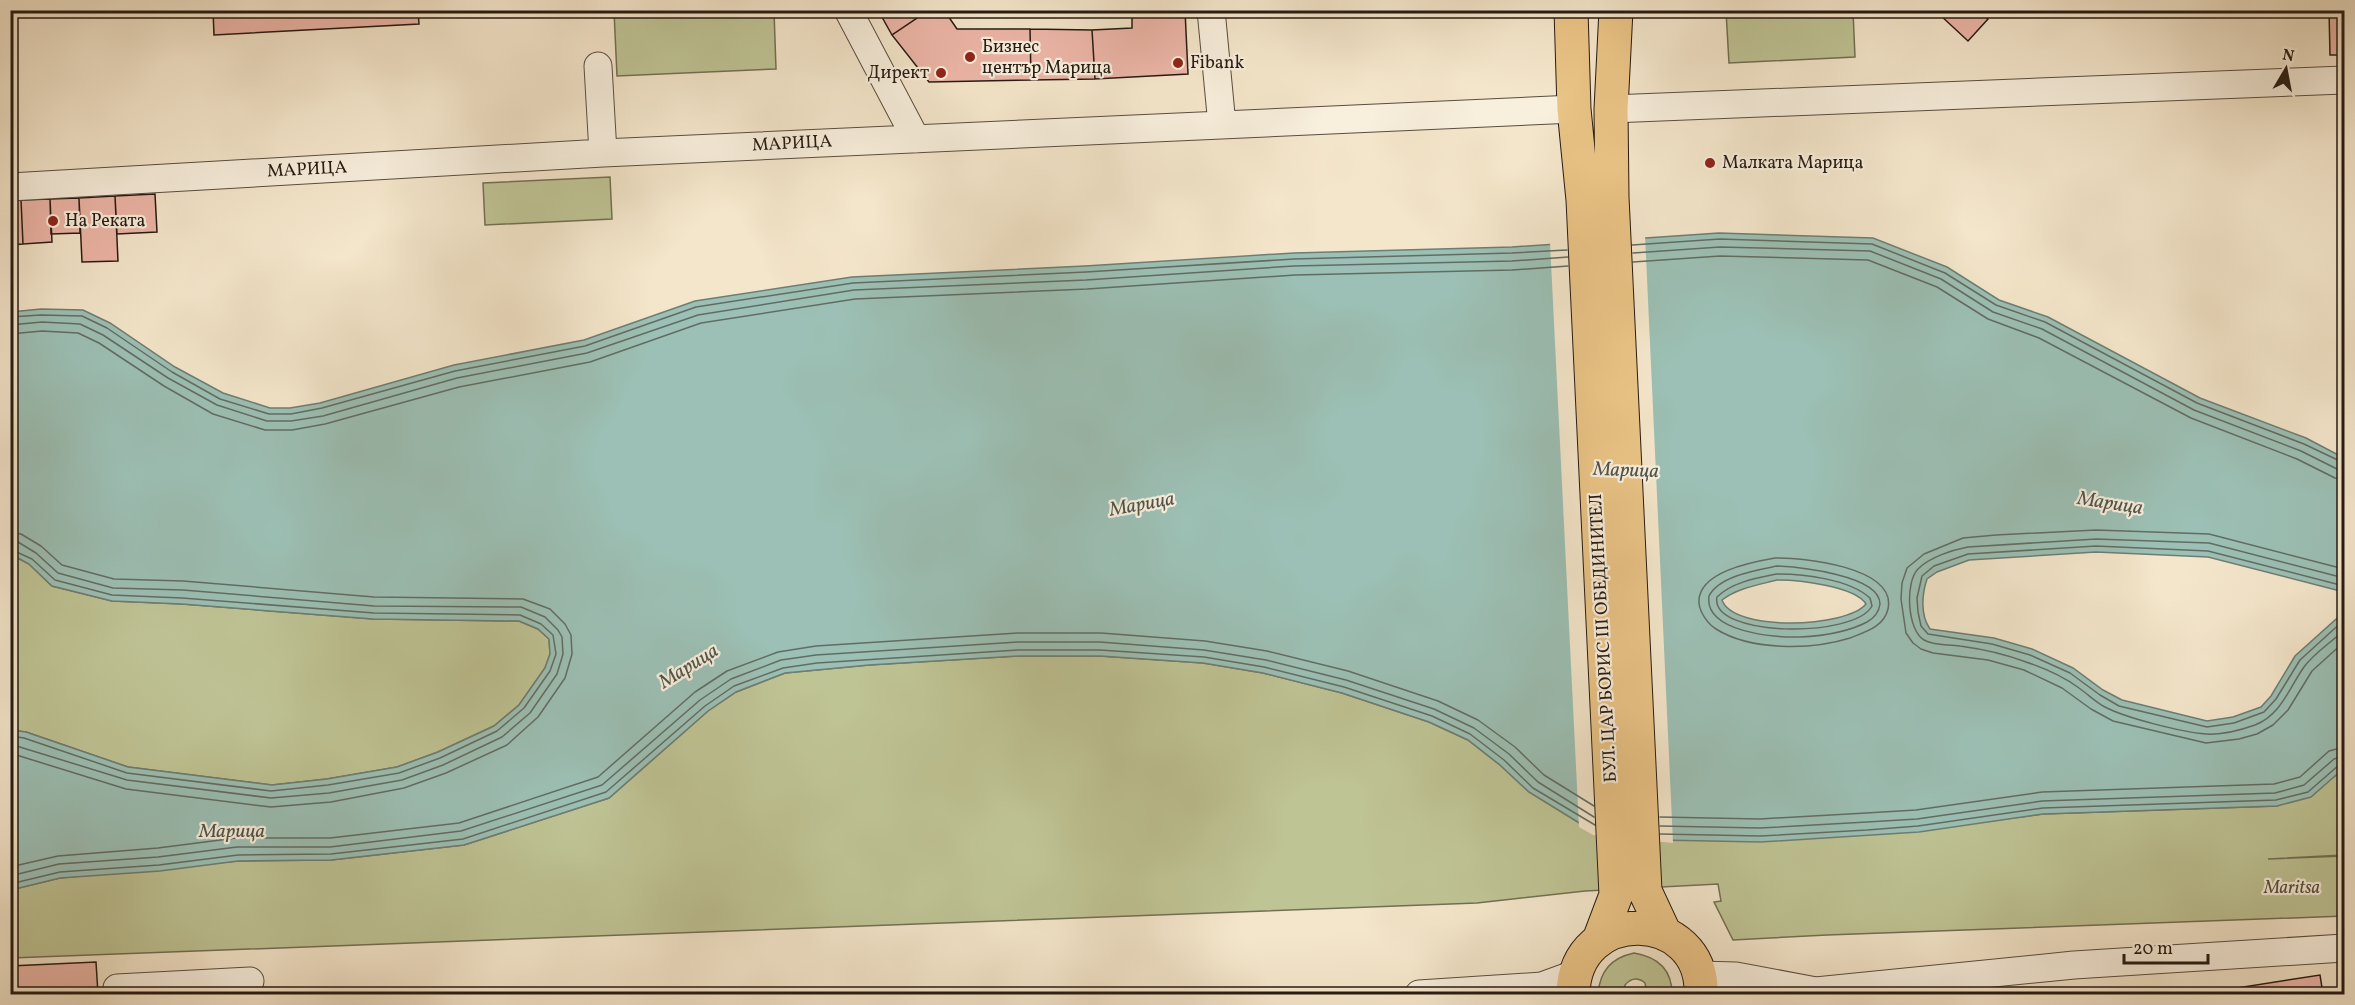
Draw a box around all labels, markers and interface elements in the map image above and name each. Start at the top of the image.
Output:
place label: Бизнес център Марица [982,35,1111,81]
north arrow [2256,39,2316,99]
text: N [2281,44,2296,68]
marker: Бизнес център Марица [963,50,977,64]
place label: Fibank [1190,51,1245,76]
marker: Fibank [1171,56,1185,70]
place label: Директ [868,61,929,86]
marker: Директ [934,66,948,80]
street label: МАРИЦА [751,129,833,159]
place label: Малката Марица [1722,151,1863,176]
street label: МАРИЦА [266,155,348,185]
marker: Малката Марица [1703,156,1717,170]
place label: На Реката [65,209,146,234]
marker: На Реката [46,214,60,228]
water label: Марица [1592,456,1659,486]
water label: Марица [1106,485,1177,525]
water label: Марица [2074,485,2145,523]
street label: БУЛ. ЦАР БОРИС III ОБЕДИНИТЕЛ [1584,493,1624,783]
water label: Марица [653,638,724,697]
water label: Марица [198,818,265,846]
park label: Maritsa [2263,876,2320,901]
scale bar [2124,927,2208,965]
text: 20 m [2133,937,2173,962]

